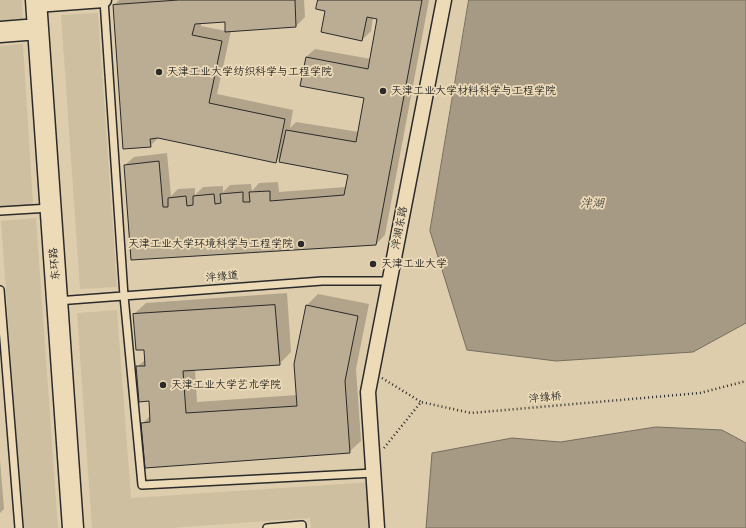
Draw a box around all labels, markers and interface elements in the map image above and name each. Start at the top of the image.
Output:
place label: 天津工业大学纺织科学与工程学院 [167,65,332,79]
marker: 天津工业大学纺织科学与工程学院 [154,67,164,77]
place label: 天津工业大学材料科学与工程学院 [391,84,556,98]
marker: 天津工业大学材料科学与工程学院 [378,86,388,96]
water label: 泮湖 [580,197,604,211]
street label: 泮湖东路 [389,205,411,251]
place label: 天津工业大学环境科学与工程学院 [128,237,293,251]
marker: 天津工业大学环境科学与工程学院 [296,239,306,249]
street label: 东环路 [47,247,63,281]
place label: 天津工业大学 [381,257,447,271]
marker: 天津工业大学 [368,259,378,269]
street label: 泮缘道 [205,269,239,285]
place label: 天津工业大学艺术学院 [171,378,281,392]
marker: 天津工业大学艺术学院 [158,380,168,390]
street label: 泮缘桥 [528,390,562,406]

